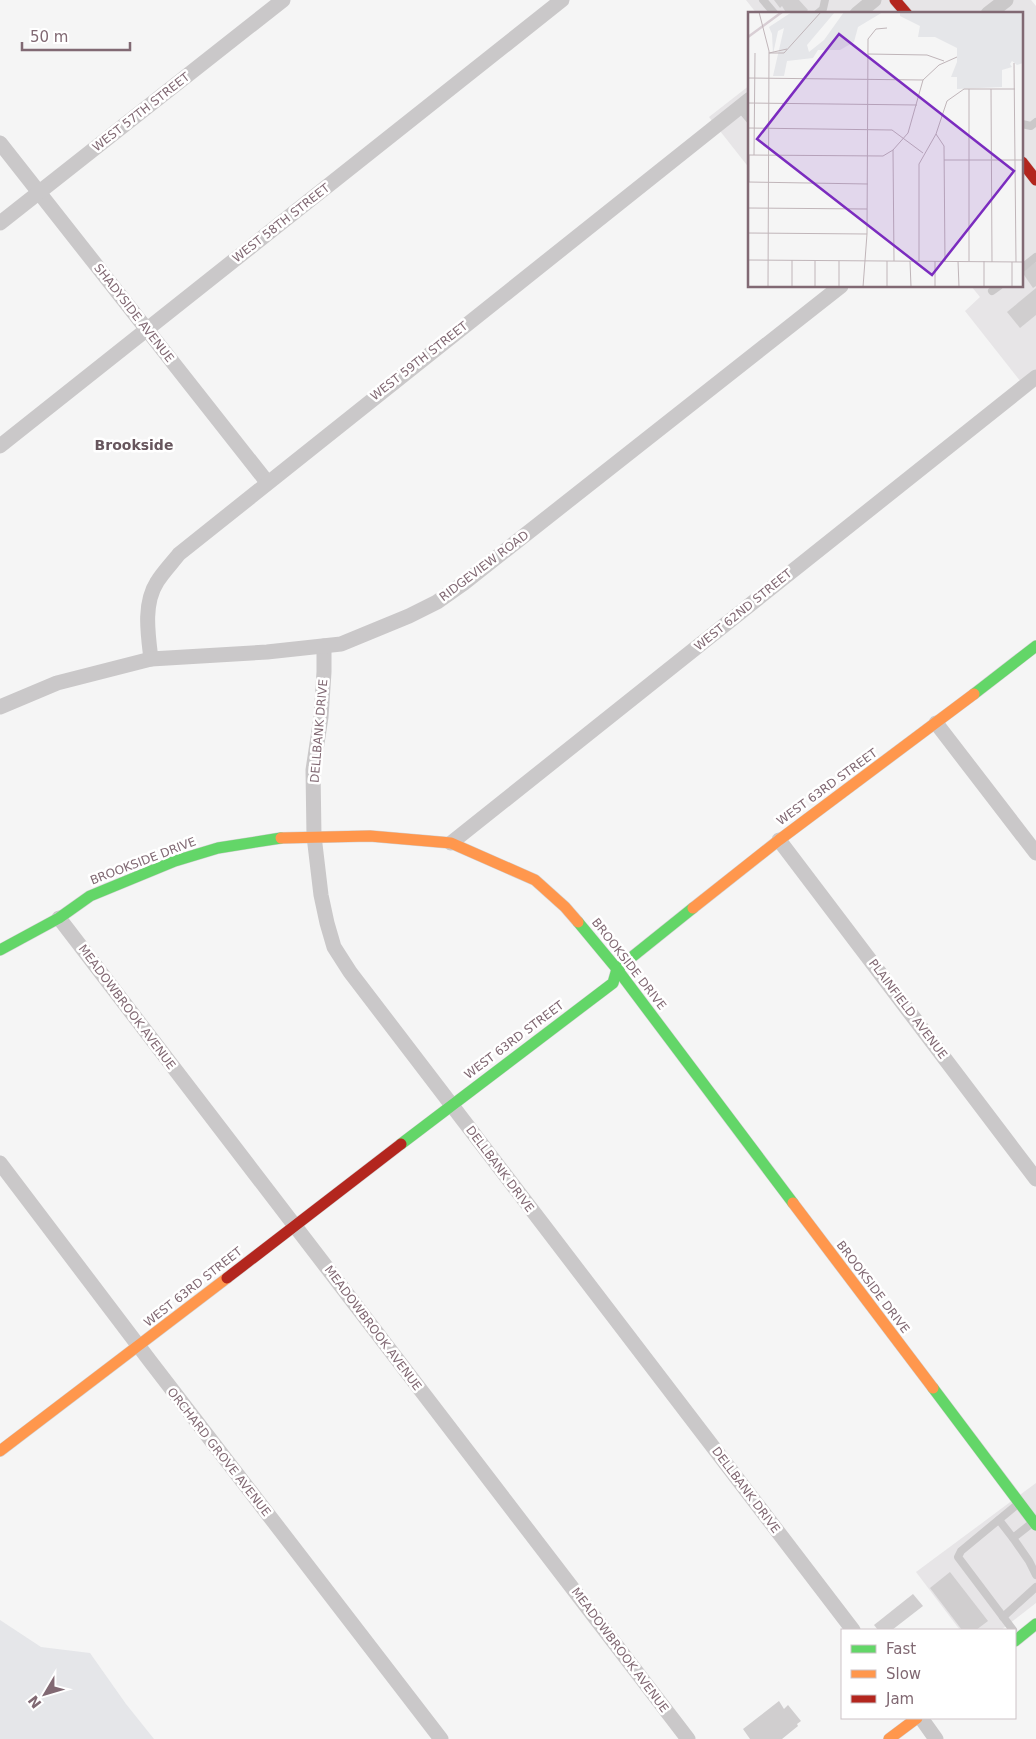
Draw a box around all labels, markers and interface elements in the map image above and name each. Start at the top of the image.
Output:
inset map [748,12,1024,288]
scale bar [22,20,130,52]
text: 50 m [30,28,68,46]
street label: WEST 57TH STREET [90,69,193,154]
street label: WEST 58TH STREET [230,180,333,265]
street label: SHADYSIDE AVENUE [91,261,177,365]
street label: WEST 59TH STREET [368,318,471,403]
district label: Brookside [95,437,173,453]
street label: RIDGEVIEW ROAD [437,528,531,604]
street label: WEST 62ND STREET [691,566,795,654]
street label: DELLBANK DRIVE [307,678,331,784]
street label: WEST 63RD STREET [774,745,880,828]
street label: BROOKSIDE DRIVE [88,834,198,888]
street label: BROOKSIDE DRIVE [589,916,669,1012]
street label: MEADOWBROOK AVENUE [76,942,178,1072]
street label: PLAINFIELD AVENUE [866,956,950,1062]
street label: WEST 63RD STREET [462,998,567,1082]
street label: DELLBANK DRIVE [463,1123,537,1215]
street label: BROOKSIDE DRIVE [834,1238,912,1336]
street label: WEST 63RD STREET [141,1244,245,1330]
street label: MEADOWBROOK AVENUE [322,1263,424,1393]
street label: ORCHARD GROVE AVENUE [164,1385,274,1519]
street label: DELLBANK DRIVE [709,1444,783,1536]
street label: MEADOWBROOK AVENUE [569,1585,671,1715]
legend [841,1629,1016,1719]
text: Fast [886,1640,916,1658]
text: Slow [886,1665,921,1683]
north arrow [20,1669,70,1719]
text: Jam [885,1690,914,1708]
text: N [25,1692,45,1712]

